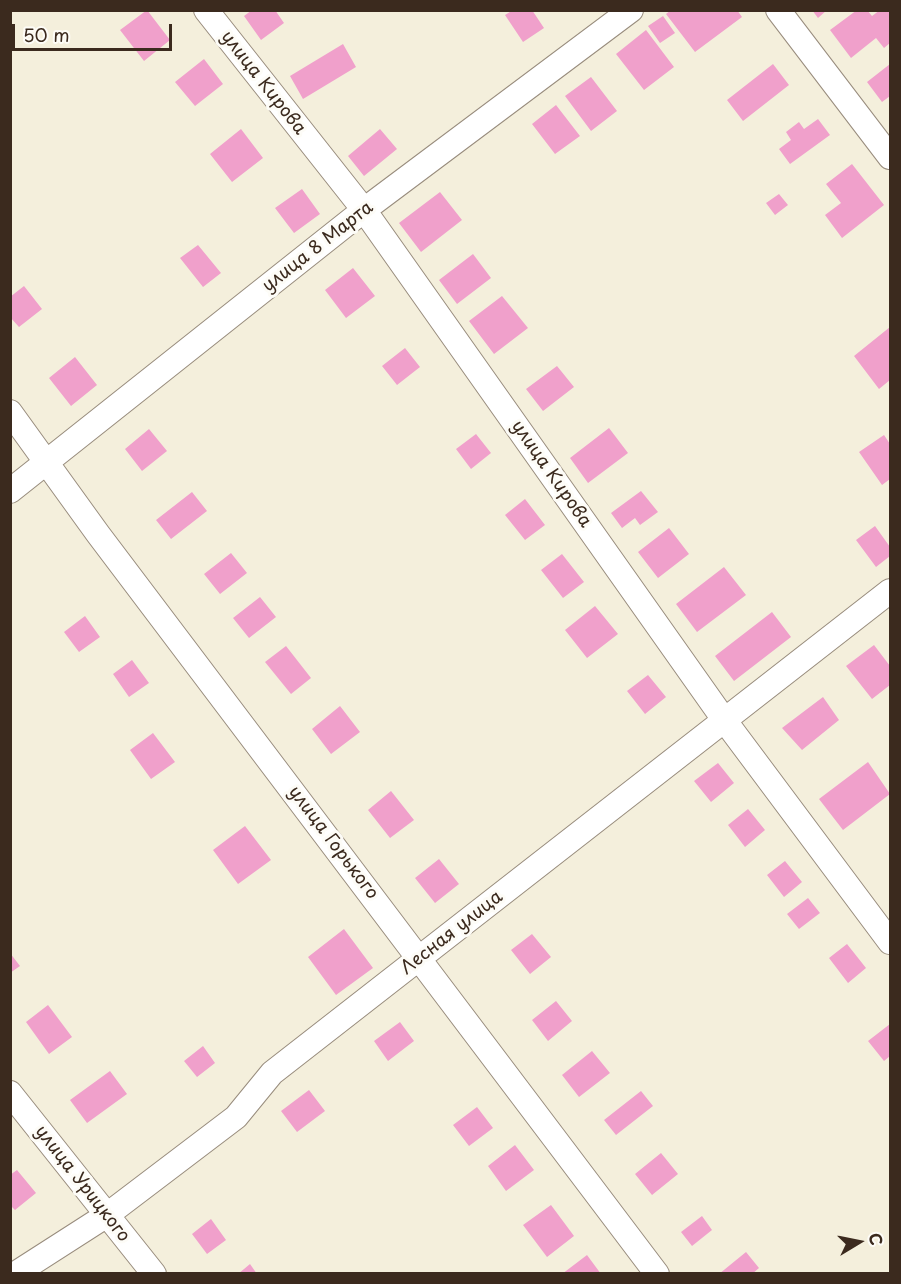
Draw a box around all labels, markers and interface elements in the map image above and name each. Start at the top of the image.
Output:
scale bar [15,12,176,50]
text: 50 m [23,21,70,48]
street label: улица Кирова [216,27,310,139]
street label: улица 8 Марта [258,197,378,297]
street label: улица Кирова [506,416,596,532]
street label: улица Горького [283,782,383,904]
street label: Лесная улица [397,886,507,980]
street label: улица Урицкого [30,1121,134,1247]
north arrow [829,1212,889,1272]
text: С [864,1231,890,1247]

